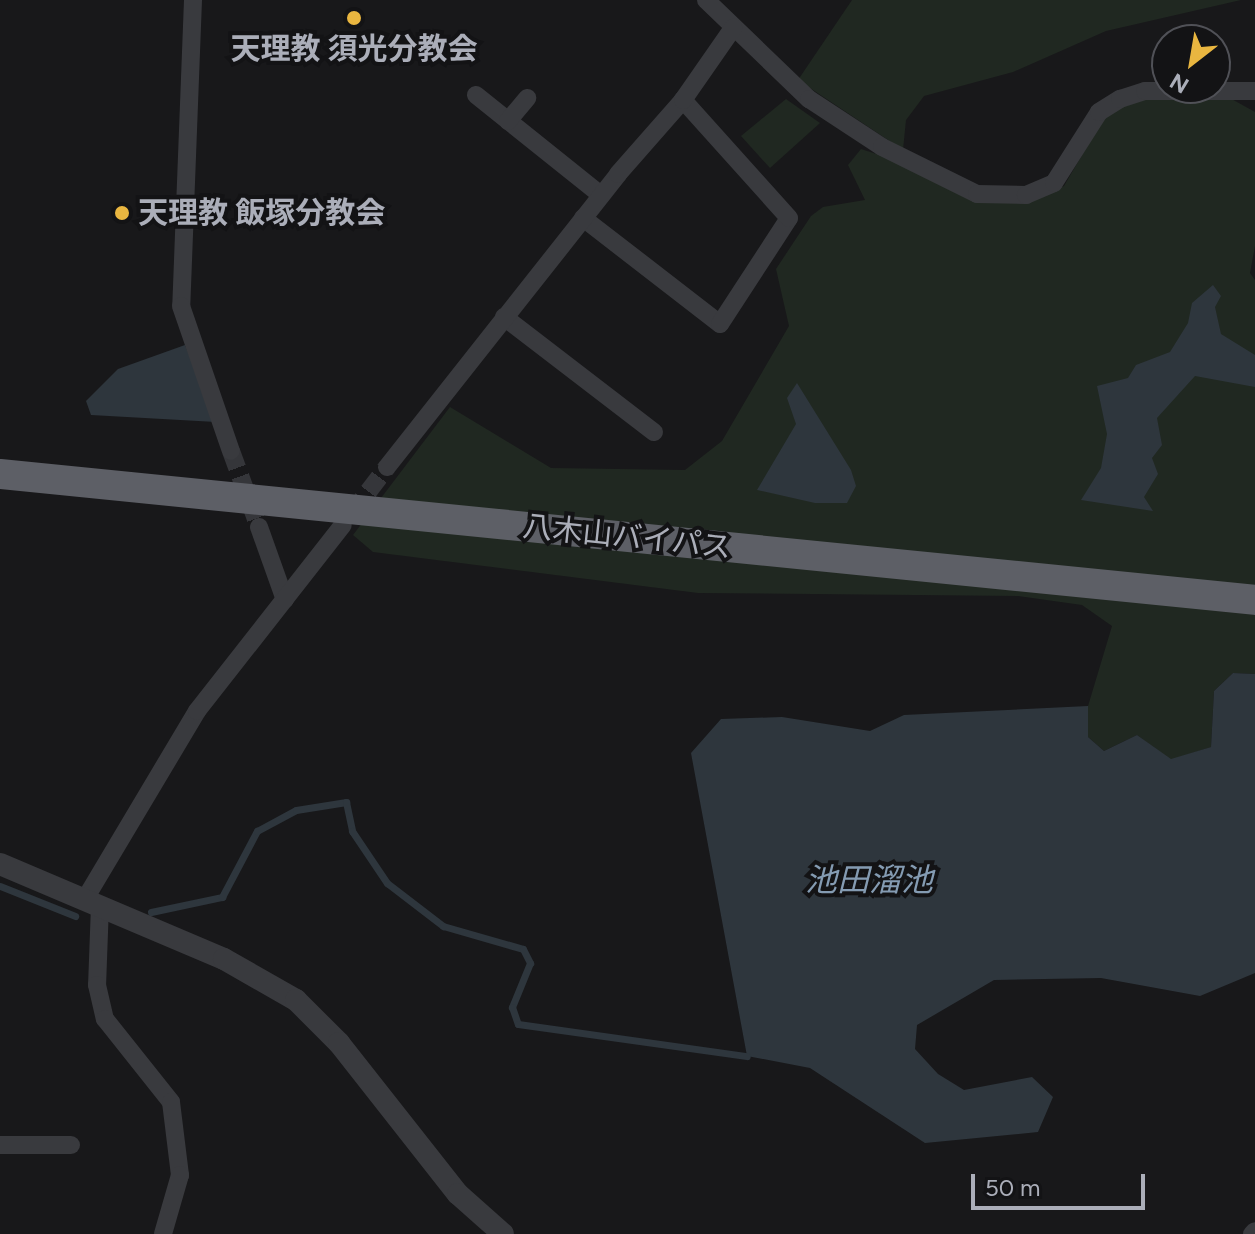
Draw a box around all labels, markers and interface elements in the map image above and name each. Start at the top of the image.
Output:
marker: 天理教 須光分教会 [345,9,363,27]
north arrow [1151,24,1231,104]
place label: 天理教 須光分教会 [230,31,478,67]
text: N [1165,67,1194,99]
place label: 天理教 飯塚分教会 [138,195,385,231]
marker: 天理教 飯塚分教会 [113,204,131,222]
street label: 八木山バイパス [521,508,733,566]
water label: 池田溜池 [805,861,933,899]
scale bar [975,1158,1149,1208]
text: 50 m [985,1173,1041,1202]

